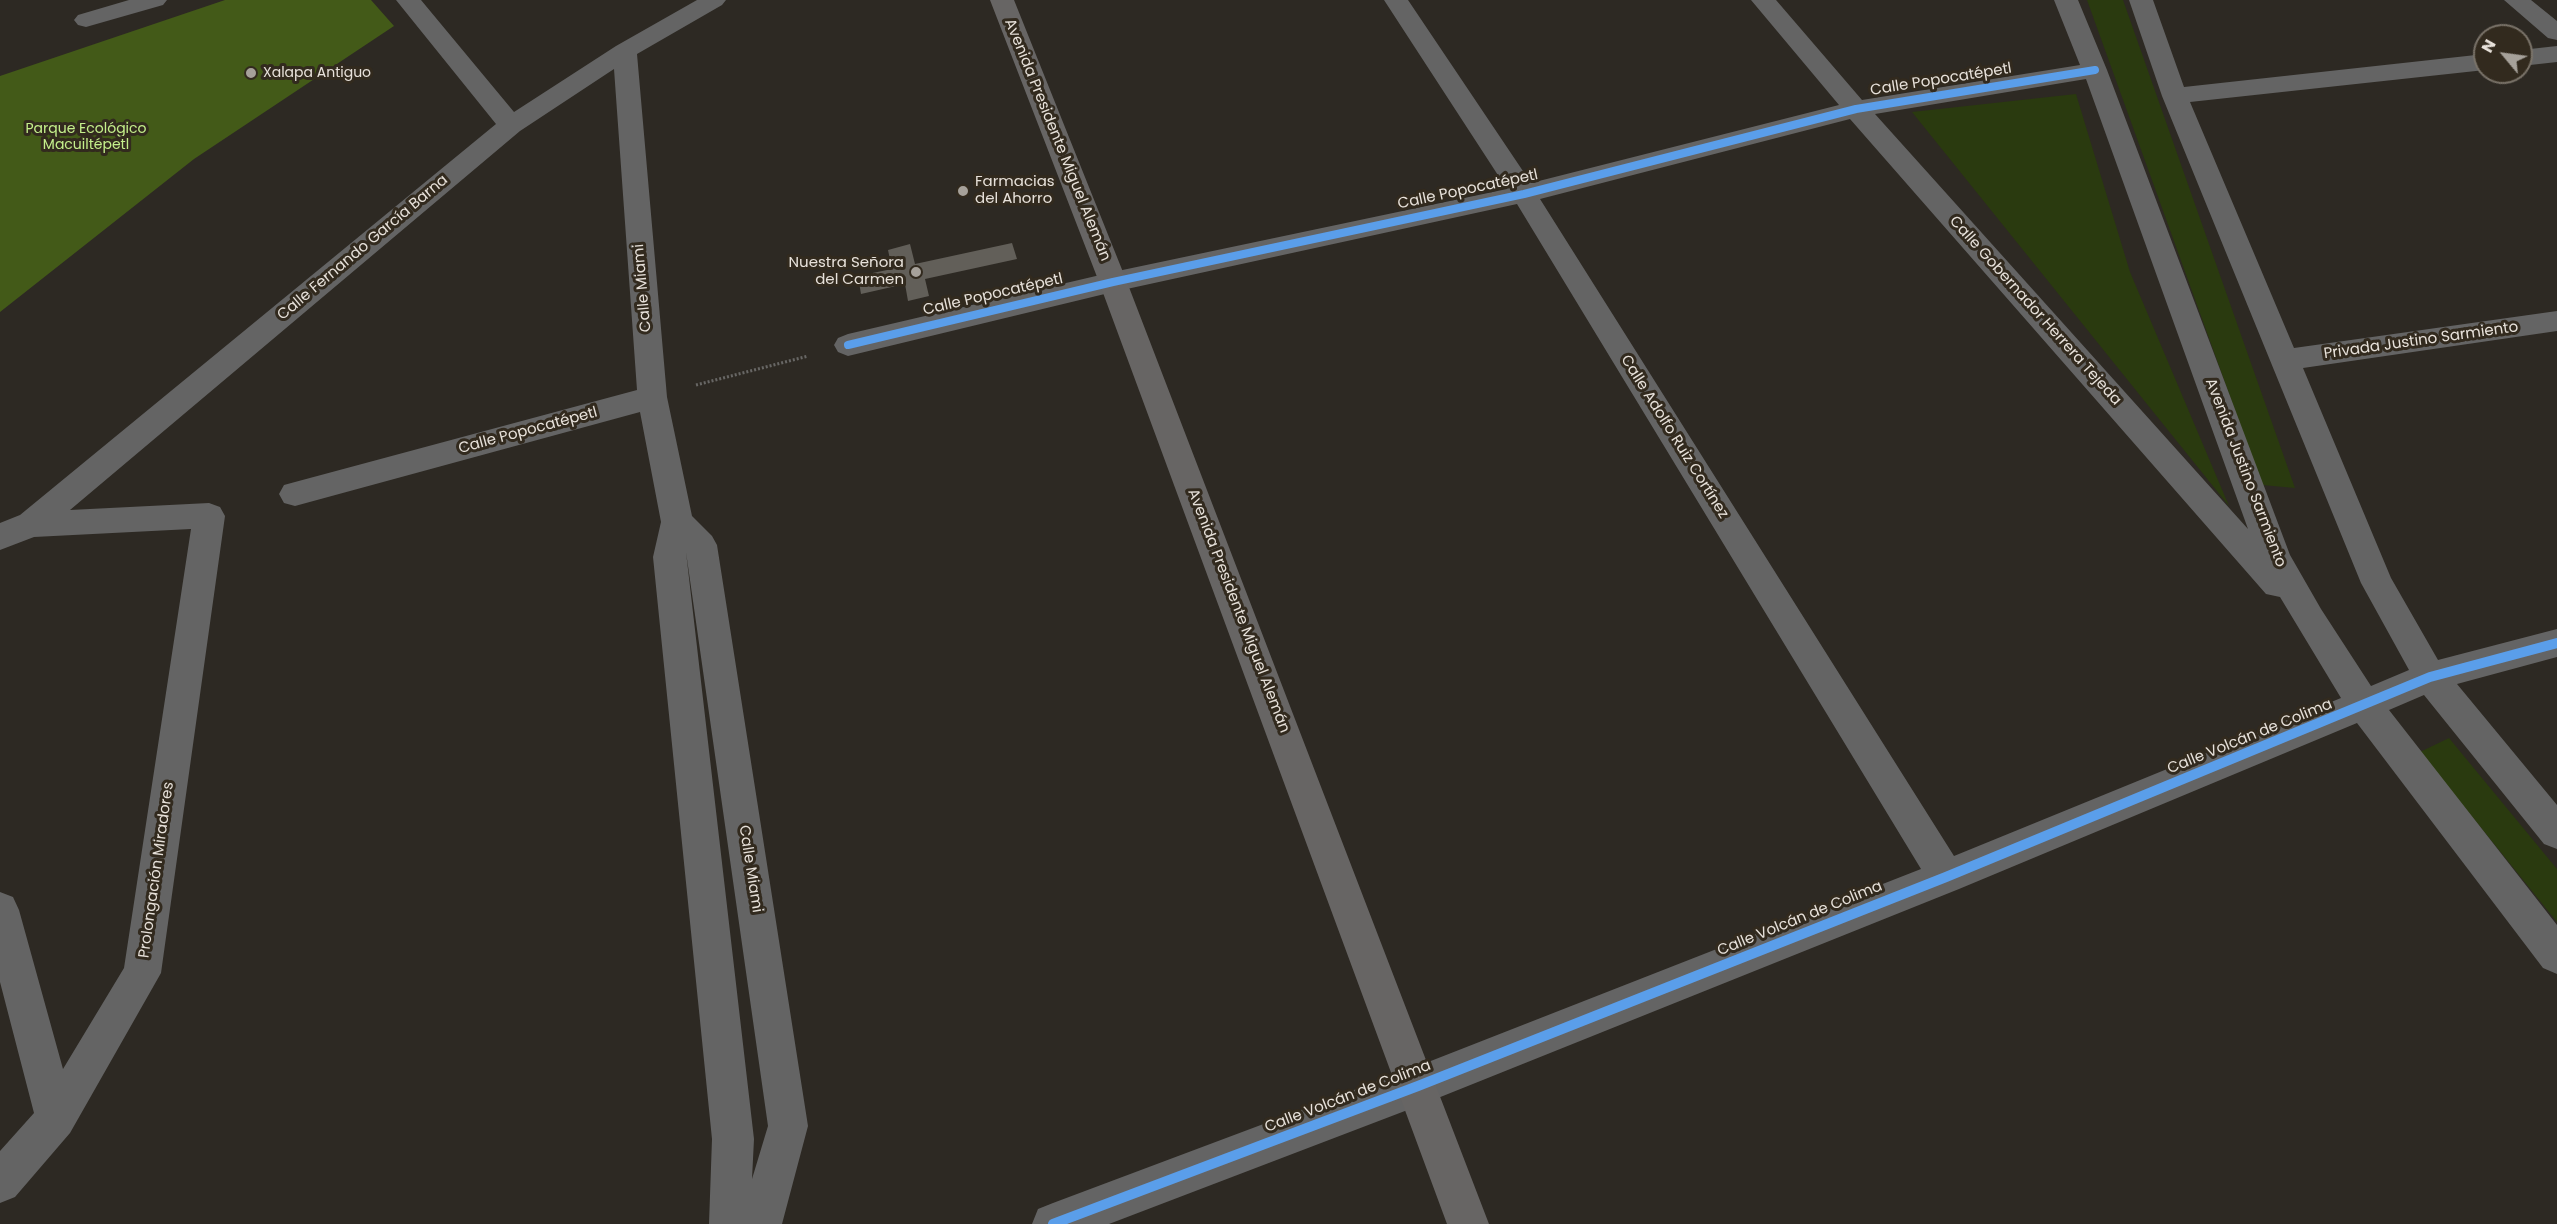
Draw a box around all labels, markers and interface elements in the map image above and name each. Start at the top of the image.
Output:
street label: Avenida Presidente Miguel Alemán [1000,16,1114,264]
north arrow [2473,24,2533,84]
text: N [2476,35,2502,57]
street label: Calle Popocatépetl [1869,60,2013,100]
place label: Xalapa Antiguo [263,65,371,81]
marker: Xalapa Antiguo [244,66,258,80]
park label: Parque Ecológico Macuiltépetl [25,121,147,154]
street label: Calle Popocatépetl [1396,166,1540,214]
street label: Calle Fernando García Barna [274,171,452,325]
place label: Farmacias del Ahorro [975,173,1055,208]
marker: Farmacias del Ahorro [956,184,970,198]
street label: Calle Gobernador Herrera Tejeda [1945,213,2125,409]
street label: Calle Miami [630,243,656,333]
place label: Nuestra Señora del Carmen [788,254,904,289]
marker: Nuestra Señora del Carmen [909,265,923,279]
street label: Calle Popocatépetl [921,270,1065,320]
street label: Privada Justino Sarmiento [2323,318,2519,364]
street label: Calle Adolfo Ruiz Cortínez [1616,352,1732,522]
street label: Avenida Justino Sarmiento [2201,376,2289,570]
street label: Calle Popocatépetl [457,404,599,458]
street label: Avenida Presidente Miguel Alemán [1183,486,1293,736]
street label: Calle Volcán de Colima [2165,696,2335,778]
street label: Prolongación Miradores [136,781,178,959]
street label: Calle Miami [734,824,766,914]
street label: Calle Volcán de Colima [1715,878,1885,960]
street label: Calle Volcán de Colima [1262,1057,1434,1137]

